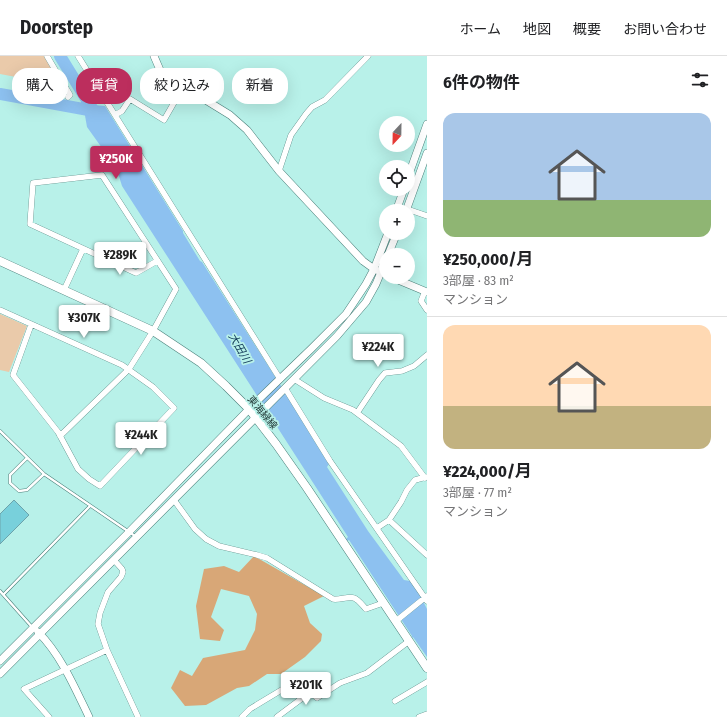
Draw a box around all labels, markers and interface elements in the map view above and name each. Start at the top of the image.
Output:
text: Doorstep [20,16,93,39]
text: ホーム [459,21,501,38]
text: 地図 [523,21,551,38]
text: 概要 [573,21,601,38]
text: お問い合わせ [623,21,707,38]
chip: 購入 [12,68,68,104]
chip: 賃貸 [76,68,132,104]
chip: 絞り込み [140,68,224,104]
chip: 新着 [232,68,288,104]
icon: filters [689,69,711,91]
text: 6件の物件 [443,72,520,93]
north arrow [379,116,415,152]
map controls [379,116,415,284]
icon: home [541,139,613,211]
pin: ¥250K [88,146,144,180]
text: ¥250K [99,151,133,166]
button: locate [379,160,415,196]
button: + [379,204,415,240]
pin: ¥289K [92,242,148,276]
text: ¥289K [103,247,137,262]
button: − [379,248,415,284]
text: ¥250,000/月 [443,249,533,270]
text: 3部屋 · 83 m² [443,273,514,288]
text: マンション [443,292,508,307]
pin: ¥307K [56,305,112,339]
text: ¥307K [68,310,100,325]
water label: 大田川 [226,331,254,367]
pin: ¥224K [350,334,406,368]
text: ¥224K [362,339,394,354]
icon: home [541,351,613,423]
street label: 東海緑線 [245,393,280,432]
pin: ¥244K [113,422,169,456]
text: ¥244K [124,427,158,442]
text: ¥224,000/月 [443,461,532,482]
text: 3部屋 · 77 m² [443,485,512,500]
text: マンション [443,504,508,519]
pin: ¥201K [278,672,334,706]
text: ¥201K [290,677,322,692]

